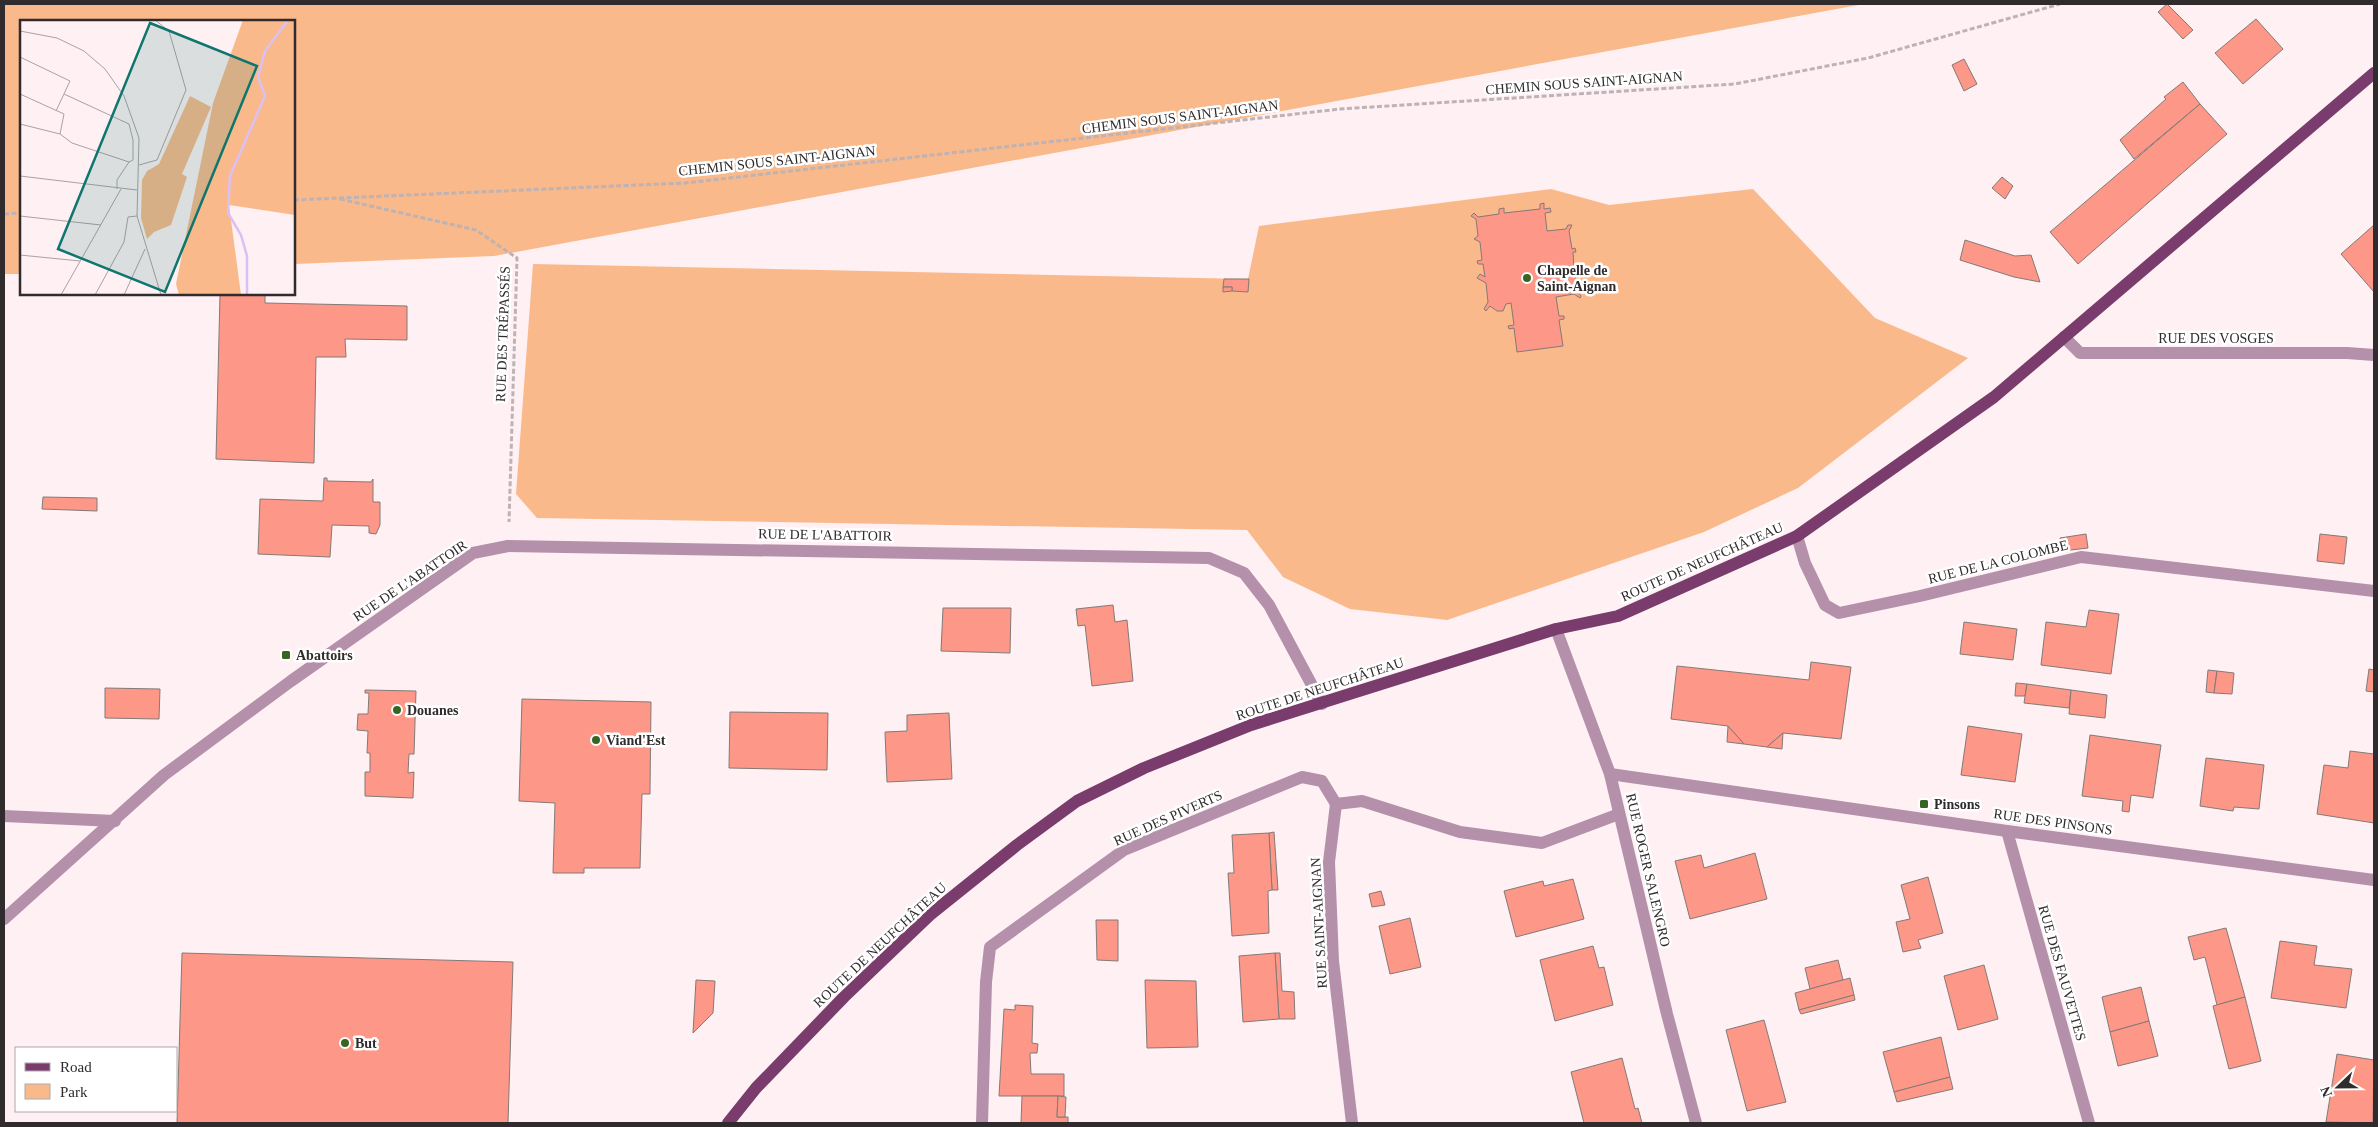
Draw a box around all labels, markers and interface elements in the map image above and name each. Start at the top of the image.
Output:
inset map [20,20,295,295]
street label: CHEMIN SOUS SAINT-AIGNAN [1485,69,1683,97]
street label: CHEMIN SOUS SAINT-AIGNAN [1081,98,1279,136]
street label: CHEMIN SOUS SAINT-AIGNAN [678,143,876,179]
place label: Chapelle de Saint-Aignan [1537,263,1617,294]
street label: RUE DES TRÉPASSÉS [492,266,513,402]
marker: Chapelle de Saint-Aignan [1521,272,1533,284]
street label: RUE DES VOSGES [2158,331,2274,346]
street label: ROUTE DE NEUFCHÂTEAU [1618,518,1785,605]
street label: RUE DE L'ABATTOIR [758,526,893,544]
street label: RUE DE L'ABATTOIR [350,537,470,625]
street label: RUE DE LA COLOMBE [1927,537,2069,587]
place label: Abattoirs [296,648,353,663]
marker: Abattoirs [280,649,292,661]
street label: ROUTE DE NEUFCHÂTEAU [1234,654,1406,723]
place label: Douanes [407,703,459,718]
marker: Douanes [391,704,403,716]
place label: Viand'Est [606,733,666,748]
marker: Viand'Est [590,734,602,746]
street label: RUE DES PIVERTS [1111,787,1225,849]
street label: RUE ROGER SALENGRO [1623,792,1673,948]
place label: Pinsons [1934,797,1980,812]
marker: Pinsons [1918,798,1930,810]
street label: RUE DES PINSONS [1993,806,2113,838]
street label: RUE SAINT-AIGNAN [1308,857,1330,989]
street label: ROUTE DE NEUFCHÂTEAU [810,879,949,1010]
street label: RUE DES FAUVETTES [2035,903,2089,1043]
place label: But [355,1036,377,1051]
marker: But [339,1037,351,1049]
legend [15,1047,178,1112]
text: Road [60,1059,92,1075]
north arrow [2313,1062,2363,1112]
text: Park [60,1084,88,1100]
text: N [2318,1084,2335,1099]

